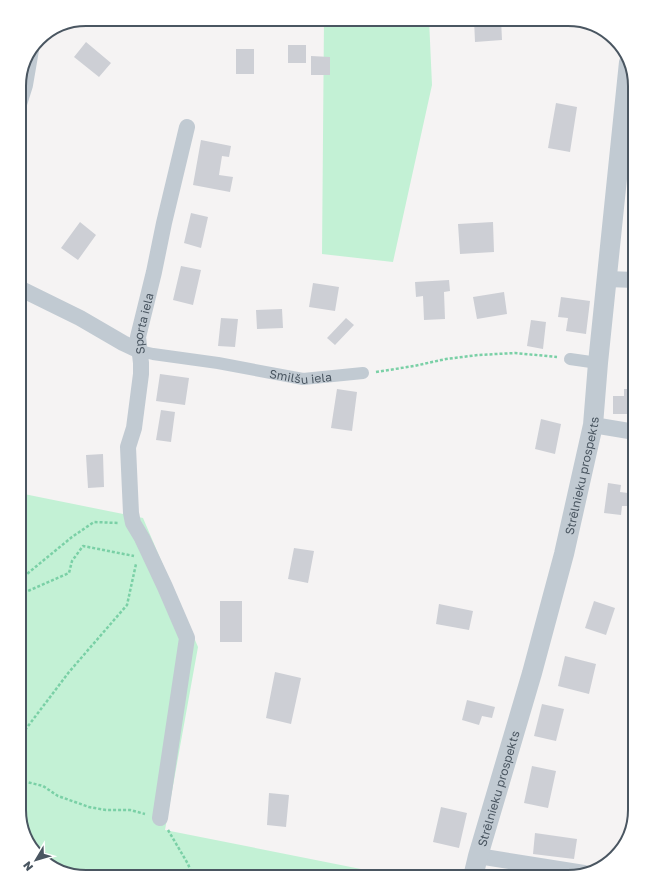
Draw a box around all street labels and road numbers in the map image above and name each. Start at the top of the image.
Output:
street label: Sporta iela [130,291,156,355]
street label: Smilšu iela [268,365,333,387]
street label: Strēlnieku prospekts [561,416,601,536]
street label: Strēlnieku prospekts [474,729,522,848]

